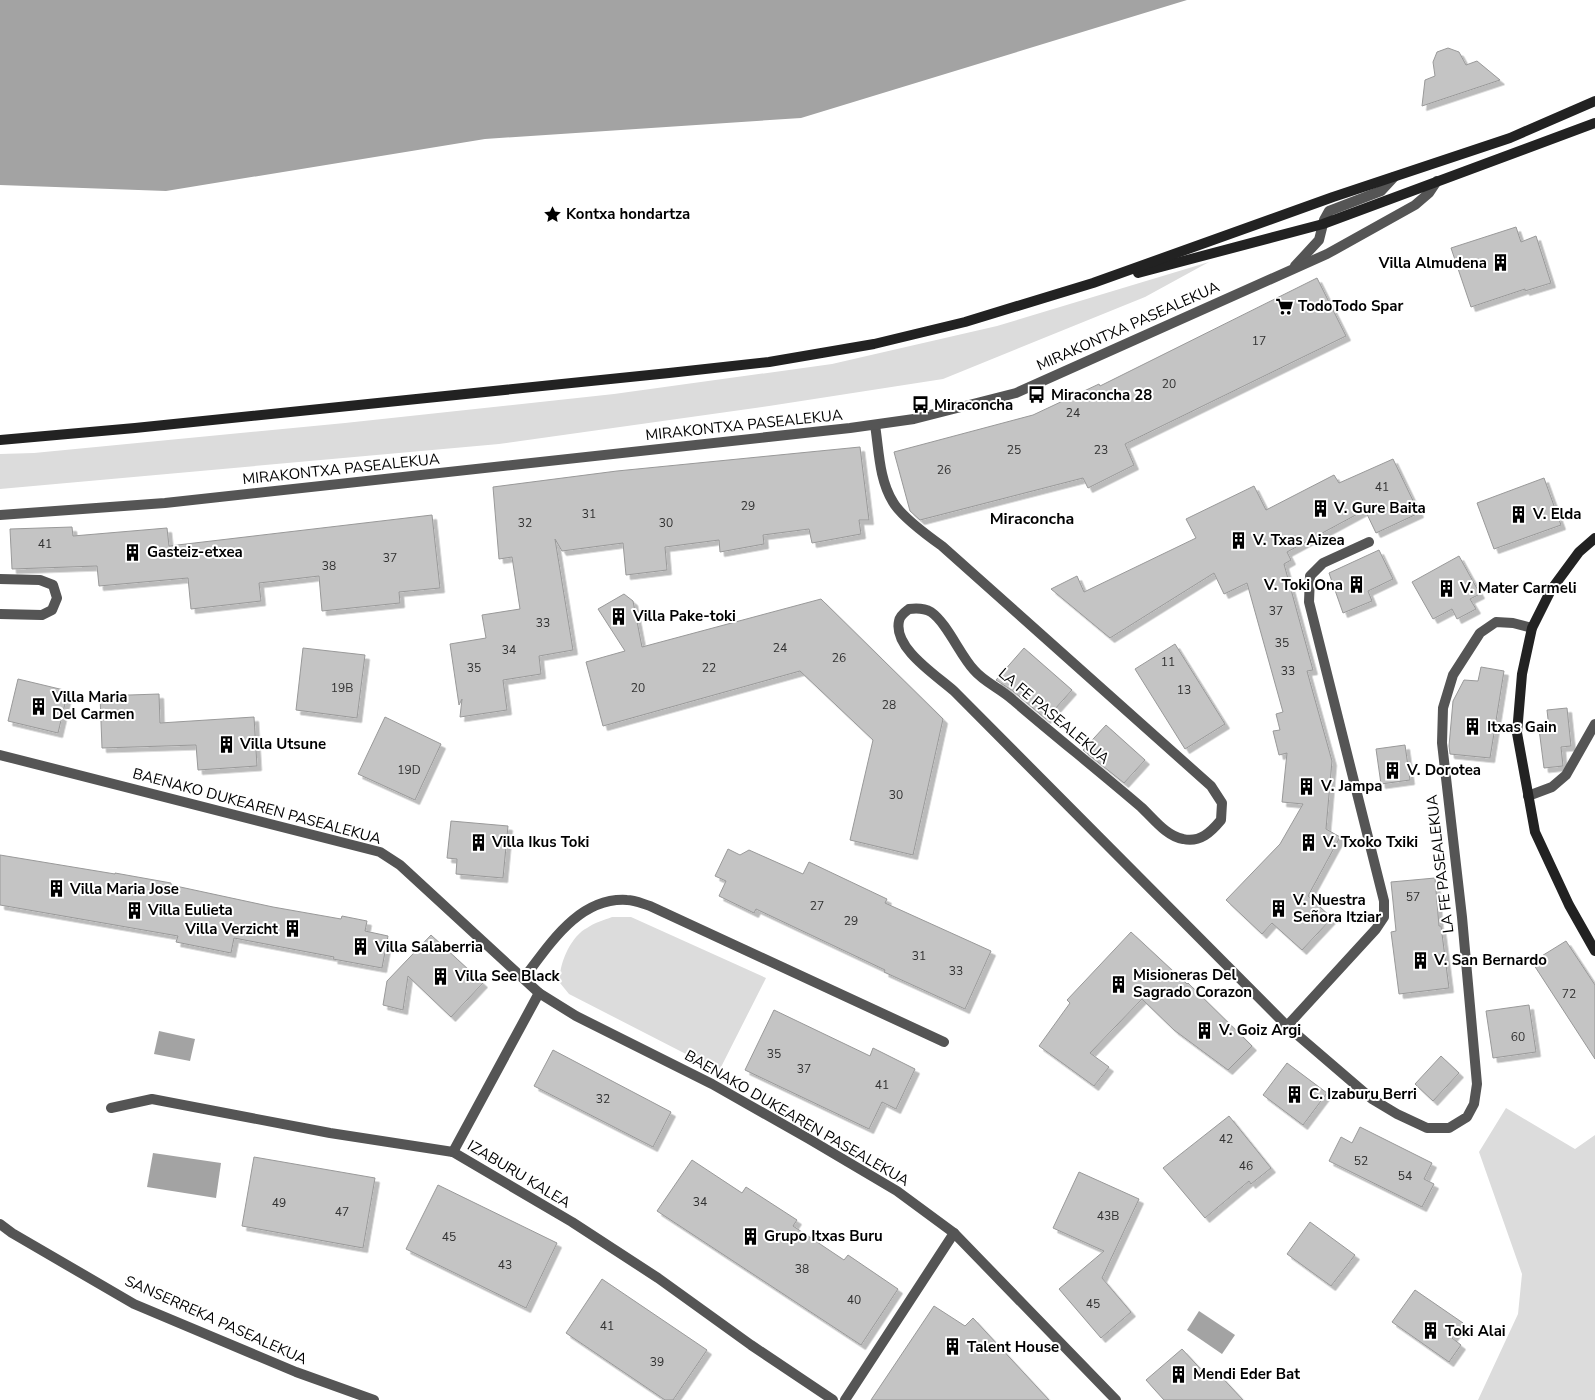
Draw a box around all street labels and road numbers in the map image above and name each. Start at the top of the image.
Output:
street label: MIRAKONTXA PASEALEKUA [1033,277,1223,375]
street label: MIRAKONTXA PASEALEKUA [644,405,844,445]
street label: MIRAKONTXA PASEALEKUA [241,449,441,489]
street label: LA FE PASEALEKUA [994,664,1114,768]
street label: BAENAKO DUKEAREN PASEALEKUA [131,763,384,849]
street label: LA FE PASEALEKUA [1422,794,1458,934]
street label: BAENAKO DUKEAREN PASEALEKUA [681,1045,913,1191]
street label: IZABURU KALEA [464,1135,574,1213]
street label: SANSERREKA PASEALEKUA [122,1271,310,1369]

